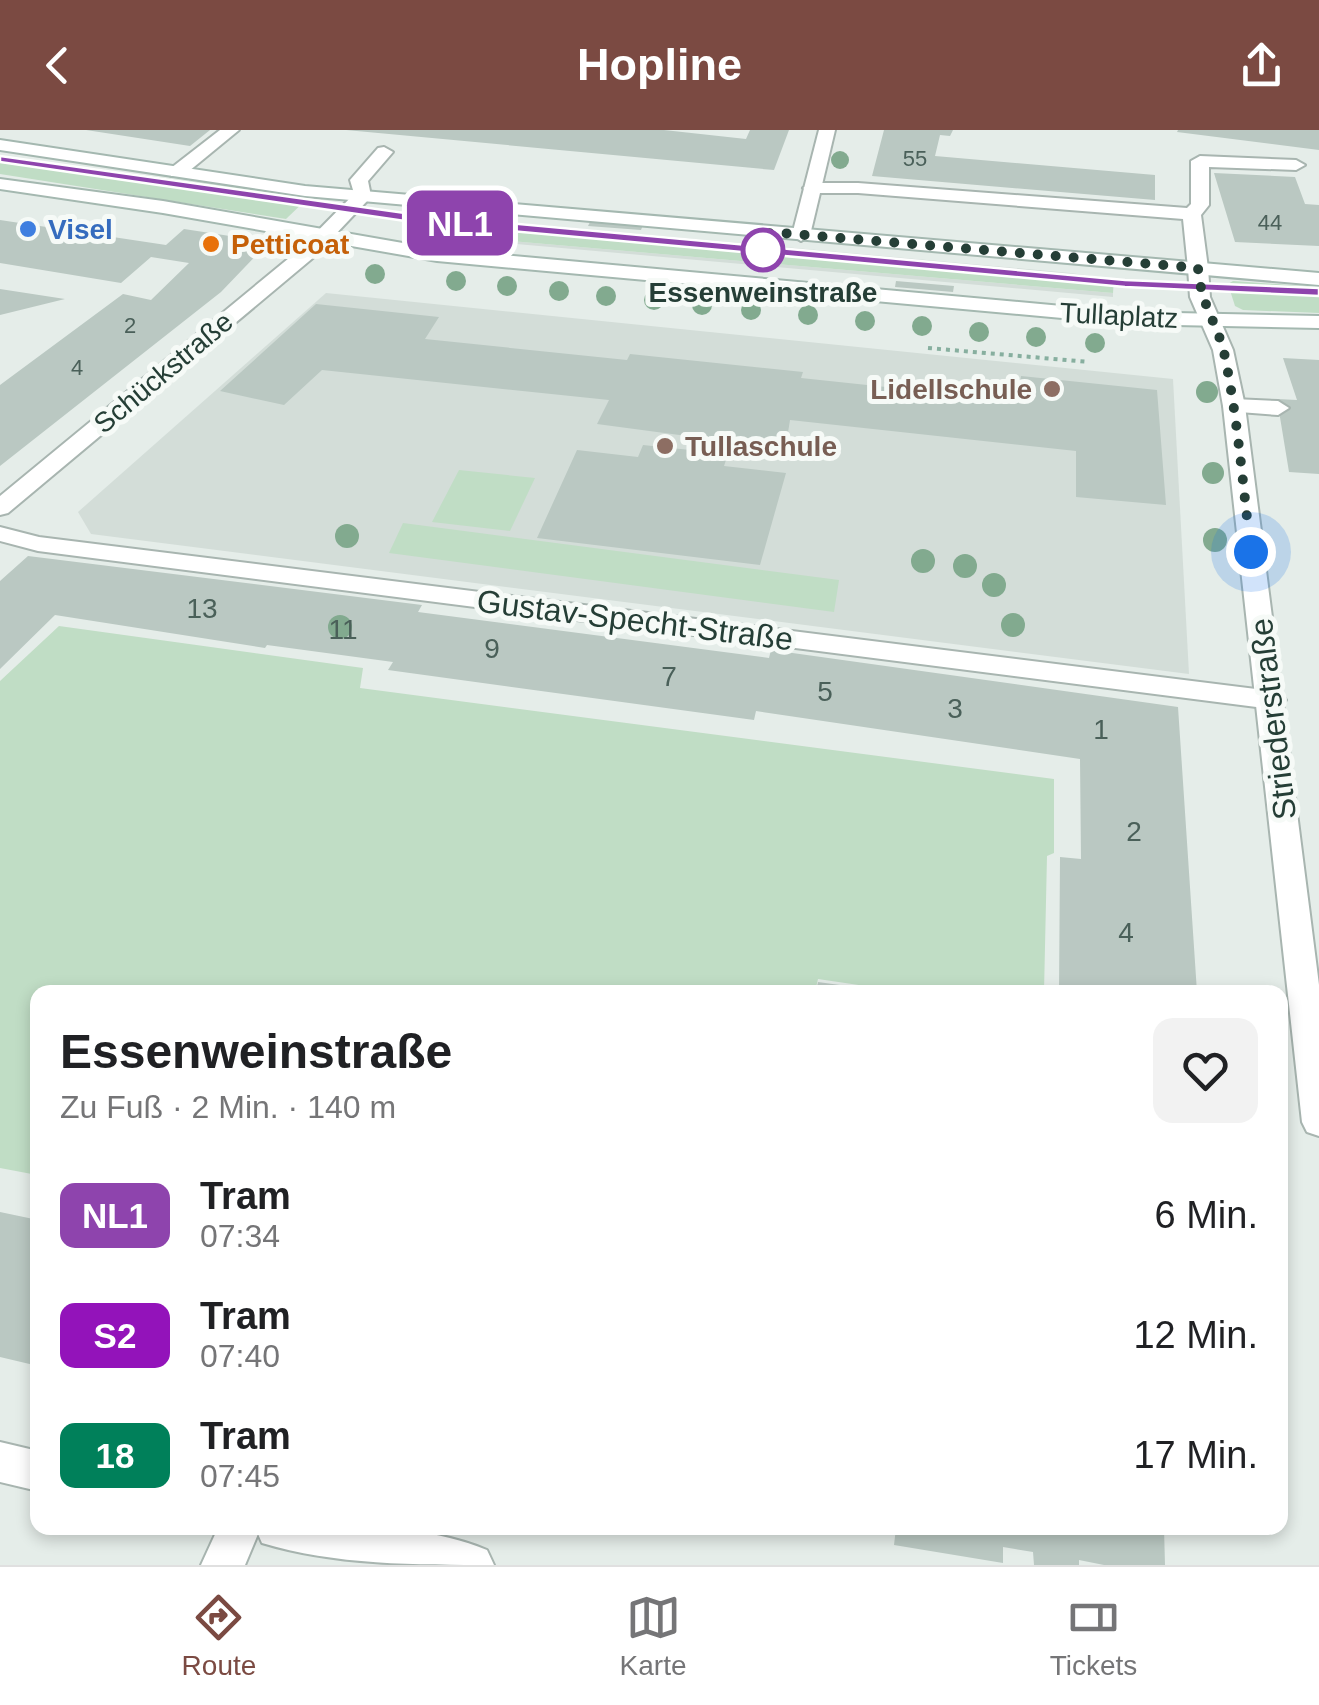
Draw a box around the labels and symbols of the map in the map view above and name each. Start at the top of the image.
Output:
house number: 55 [903,146,927,171]
line badge: NL1 [402,191,518,256]
house number: 44 [1258,210,1282,235]
place label: Visel [48,214,113,245]
marker: Visel [17,218,39,240]
place label: Petticoat [231,229,349,260]
marker: Essenweinstraße [742,229,784,271]
marker: Petticoat [200,233,222,255]
place label: Essenweinstraße [649,277,877,308]
street label: Tullaplatz [1059,297,1179,334]
street label: Schückstraße [88,305,239,439]
house number: 2 [124,313,136,338]
house number: 4 [71,355,83,380]
place label: Lidellschule [870,374,1032,405]
marker: Lidellschule [1041,378,1063,400]
place label: Tullaschule [685,431,837,462]
marker: Tullaschule [654,435,676,457]
your location [1226,527,1276,577]
street label: Gustav-Specht-Straße [475,583,795,657]
house number: 13 [186,593,218,624]
house number: 11 [328,614,358,645]
street label: Striederstraße [1243,616,1303,822]
house number: 9 [484,633,500,664]
house number: 7 [661,661,677,692]
house number: 5 [817,676,833,707]
house number: 3 [947,693,963,724]
house number: 1 [1093,714,1109,745]
house number: 2 [1126,816,1142,847]
house number: 4 [1118,917,1134,948]

